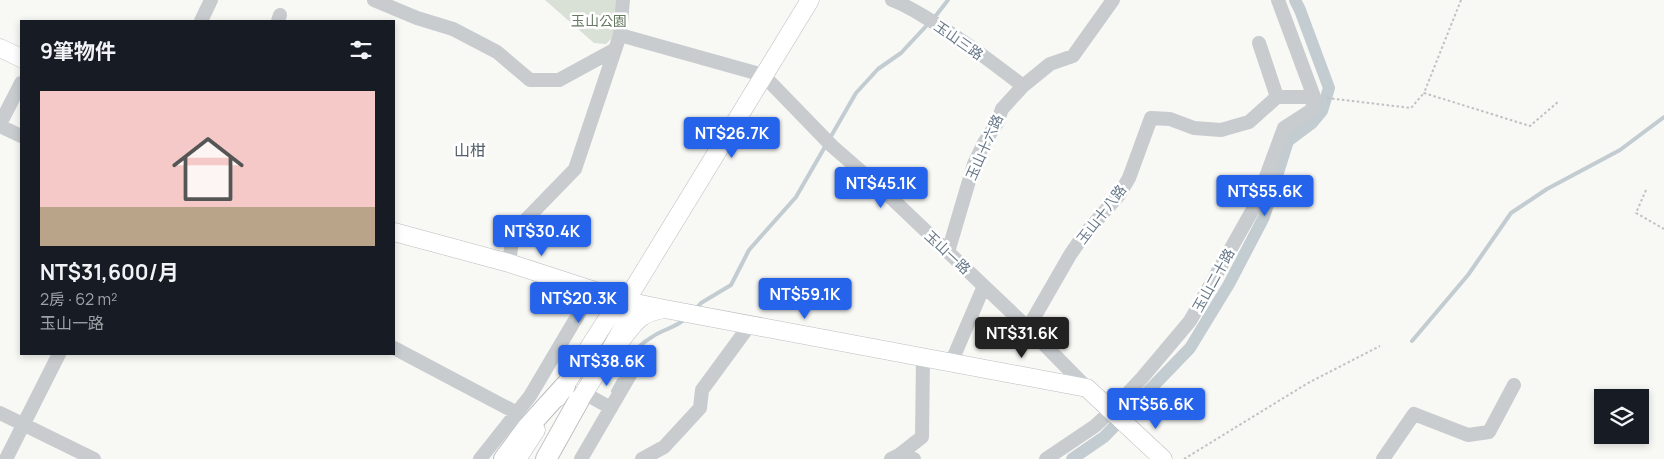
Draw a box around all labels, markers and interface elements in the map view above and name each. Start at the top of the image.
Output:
park label: 玉山公園 [571,11,627,30]
street label: 玉山三路 [931,16,987,64]
icon: filters [347,36,375,64]
text: 9筆物件 [40,37,116,65]
street label: 玉山十六路 [961,111,1007,183]
pin: NT$26.7K [680,116,784,159]
text: NT$26.7K [695,122,769,144]
icon: home [163,124,253,214]
district label: 山柑 [454,139,486,161]
pin: NT$45.1K [829,166,933,209]
text: NT$45.1K [846,172,916,194]
pin: NT$55.6K [1213,174,1317,217]
text: NT$55.6K [1227,180,1303,202]
street label: 玉山十八路 [1072,181,1130,247]
pin: NT$30.4K [490,214,594,257]
text: NT$30.4K [504,220,580,242]
street label: 玉山一路 [921,226,975,278]
street label: 玉山二十路 [1188,245,1238,315]
text: NT$31,600/月 [40,258,179,286]
pin: NT$59.1K [753,278,857,320]
pin: NT$20.3K [527,282,631,324]
text: NT$59.1K [770,283,840,305]
text: NT$20.3K [541,287,617,309]
text: 2房 · 62 m² [40,288,117,310]
text: 玉山一路 [40,312,104,334]
pin: NT$31.6K [970,316,1074,359]
text: NT$31.6K [986,322,1058,344]
pin: NT$38.6K [555,344,659,387]
text: NT$38.6K [569,350,645,372]
pin: NT$56.6K [1104,388,1208,430]
map controls [1594,389,1649,444]
button: layers [1594,389,1649,444]
text: NT$56.6K [1118,393,1194,415]

